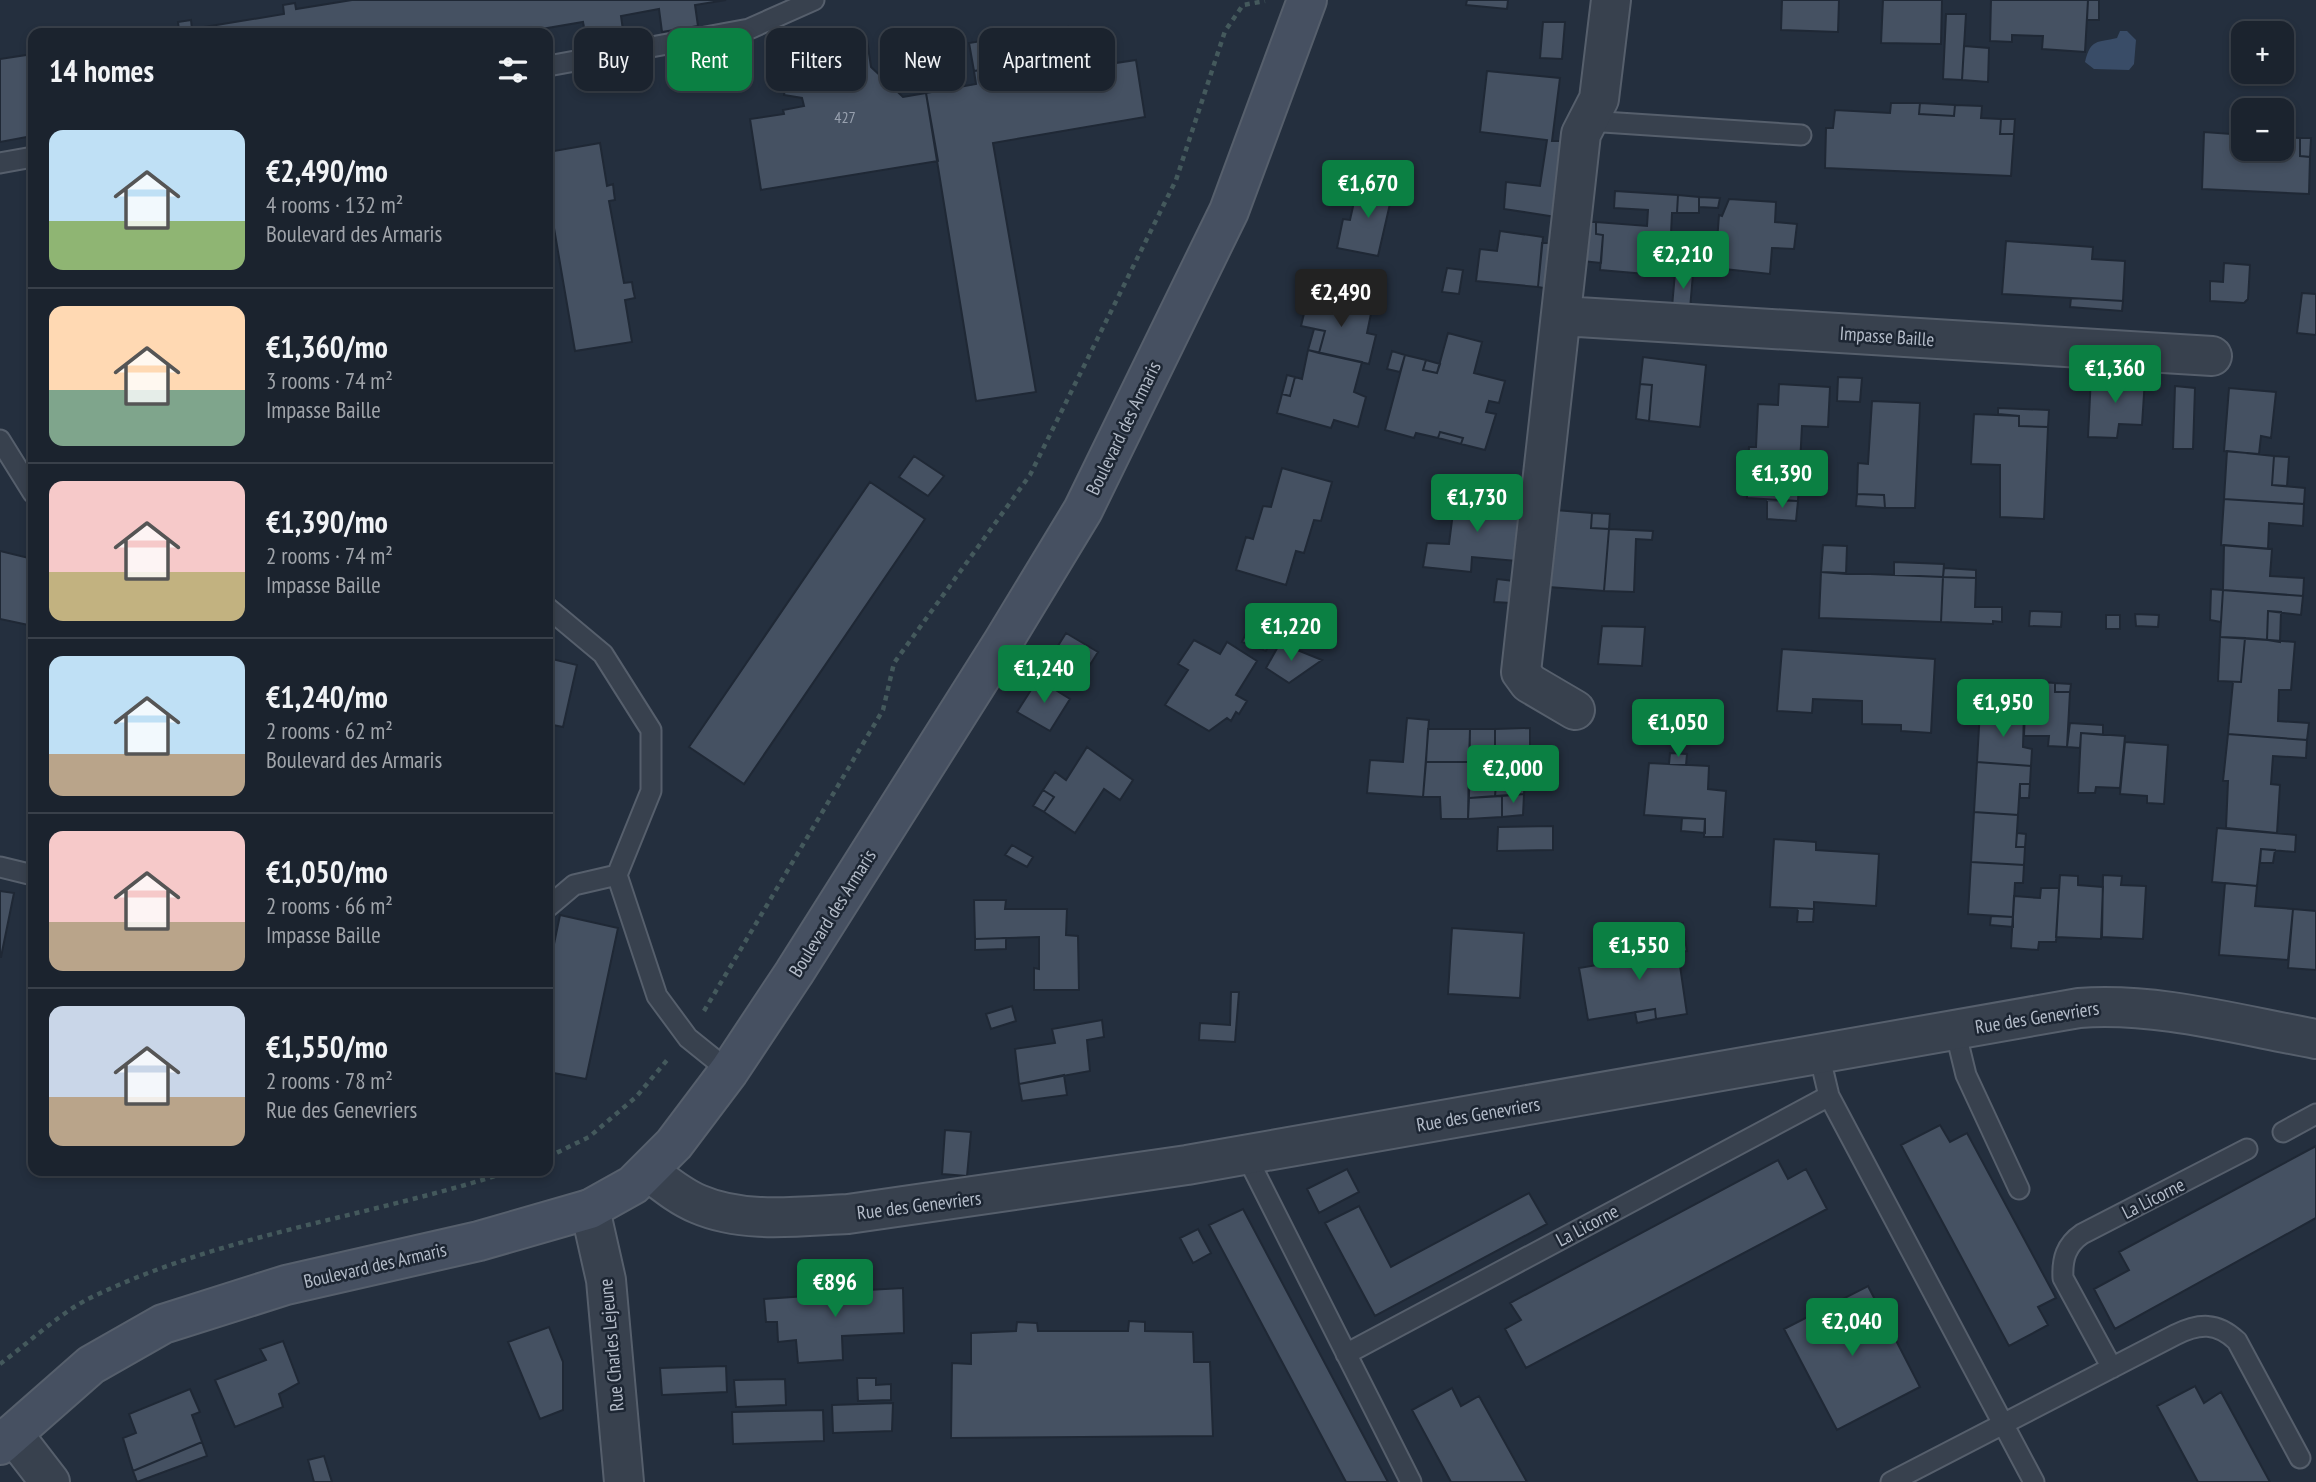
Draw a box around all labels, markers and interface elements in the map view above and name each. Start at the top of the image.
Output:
map controls [2231,21,2294,161]
button: + [2231,21,2294,84]
chip: Buy [574,28,653,91]
chip: Rent [667,28,752,91]
chip: Filters [766,28,866,91]
chip: New [880,28,965,91]
chip: Apartment [979,28,1115,91]
text: 14 homes [49,51,154,90]
icon: filters [494,51,532,89]
button: − [2231,98,2294,161]
house number: 427 [834,107,856,127]
text: €2,490/mo [266,151,388,190]
icon: home [105,158,189,242]
pin: €1,670 [1311,160,1425,220]
text: €1,670 [1338,168,1398,197]
text: 4 rooms · 132 m² [266,190,403,219]
text: Boulevard des Armaris [266,219,442,248]
pin: €2,210 [1626,232,1740,291]
text: €2,210 [1653,239,1713,268]
pin: €2,490 [1284,270,1398,329]
text: €2,490 [1311,277,1371,306]
street label: Impasse Baille [1839,321,1935,351]
text: €1,360/mo [266,327,388,366]
icon: home [105,334,189,418]
pin: €1,360 [2058,346,2172,405]
text: €1,360 [2085,353,2145,382]
street label: Boulevard des Armaris [1080,357,1166,499]
text: 3 rooms · 74 m² [266,366,393,395]
text: Impasse Baille [266,395,381,424]
pin: €1,390 [1725,450,1839,510]
text: €1,390 [1752,458,1812,487]
pin: €1,730 [1420,475,1534,534]
text: €1,730 [1447,482,1507,511]
text: €1,390/mo [266,502,388,541]
icon: home [105,509,189,593]
text: 2 rooms · 74 m² [266,541,393,570]
text: Impasse Baille [266,570,381,599]
pin: €1,220 [1234,604,1348,663]
text: €1,220 [1261,611,1321,640]
pin: €1,240 [987,646,1101,705]
text: €1,240 [1014,653,1074,682]
text: €1,240/mo [266,677,388,716]
pin: €1,950 [1946,680,2060,739]
icon: home [105,684,189,768]
text: €1,950 [1973,687,2033,716]
pin: €1,050 [1621,700,1735,759]
text: €1,050 [1648,707,1708,736]
text: 2 rooms · 62 m² [266,716,393,745]
text: Boulevard des Armaris [266,745,442,774]
pin: €2,000 [1456,746,1570,805]
text: €2,000 [1483,753,1543,782]
street label: Boulevard des Armaris [783,845,881,981]
text: €1,050/mo [266,852,388,891]
icon: home [105,859,189,943]
text: 2 rooms · 66 m² [266,891,393,920]
text: Impasse Baille [266,920,381,949]
pin: €1,550 [1582,922,1696,982]
text: €1,550 [1609,930,1669,959]
street label: Rue des Genevriers [1973,995,2101,1039]
text: €1,550/mo [266,1027,388,1066]
icon: home [105,1034,189,1118]
text: 2 rooms · 78 m² [266,1066,393,1095]
street label: Rue des Genevriers [1414,1091,1542,1137]
text: Rue des Genevriers [266,1095,417,1124]
street label: La Licorne [2118,1172,2189,1224]
street label: Rue des Genevriers [855,1185,983,1225]
street label: La Licorne [1552,1199,1622,1251]
street label: Boulevard des Armaris [301,1237,449,1293]
pin: €896 [794,1260,876,1319]
text: €896 [813,1267,857,1296]
street label: Rue Charles Lejeune [593,1278,629,1412]
pin: €2,040 [1795,1298,1909,1358]
text: €2,040 [1822,1306,1882,1335]

